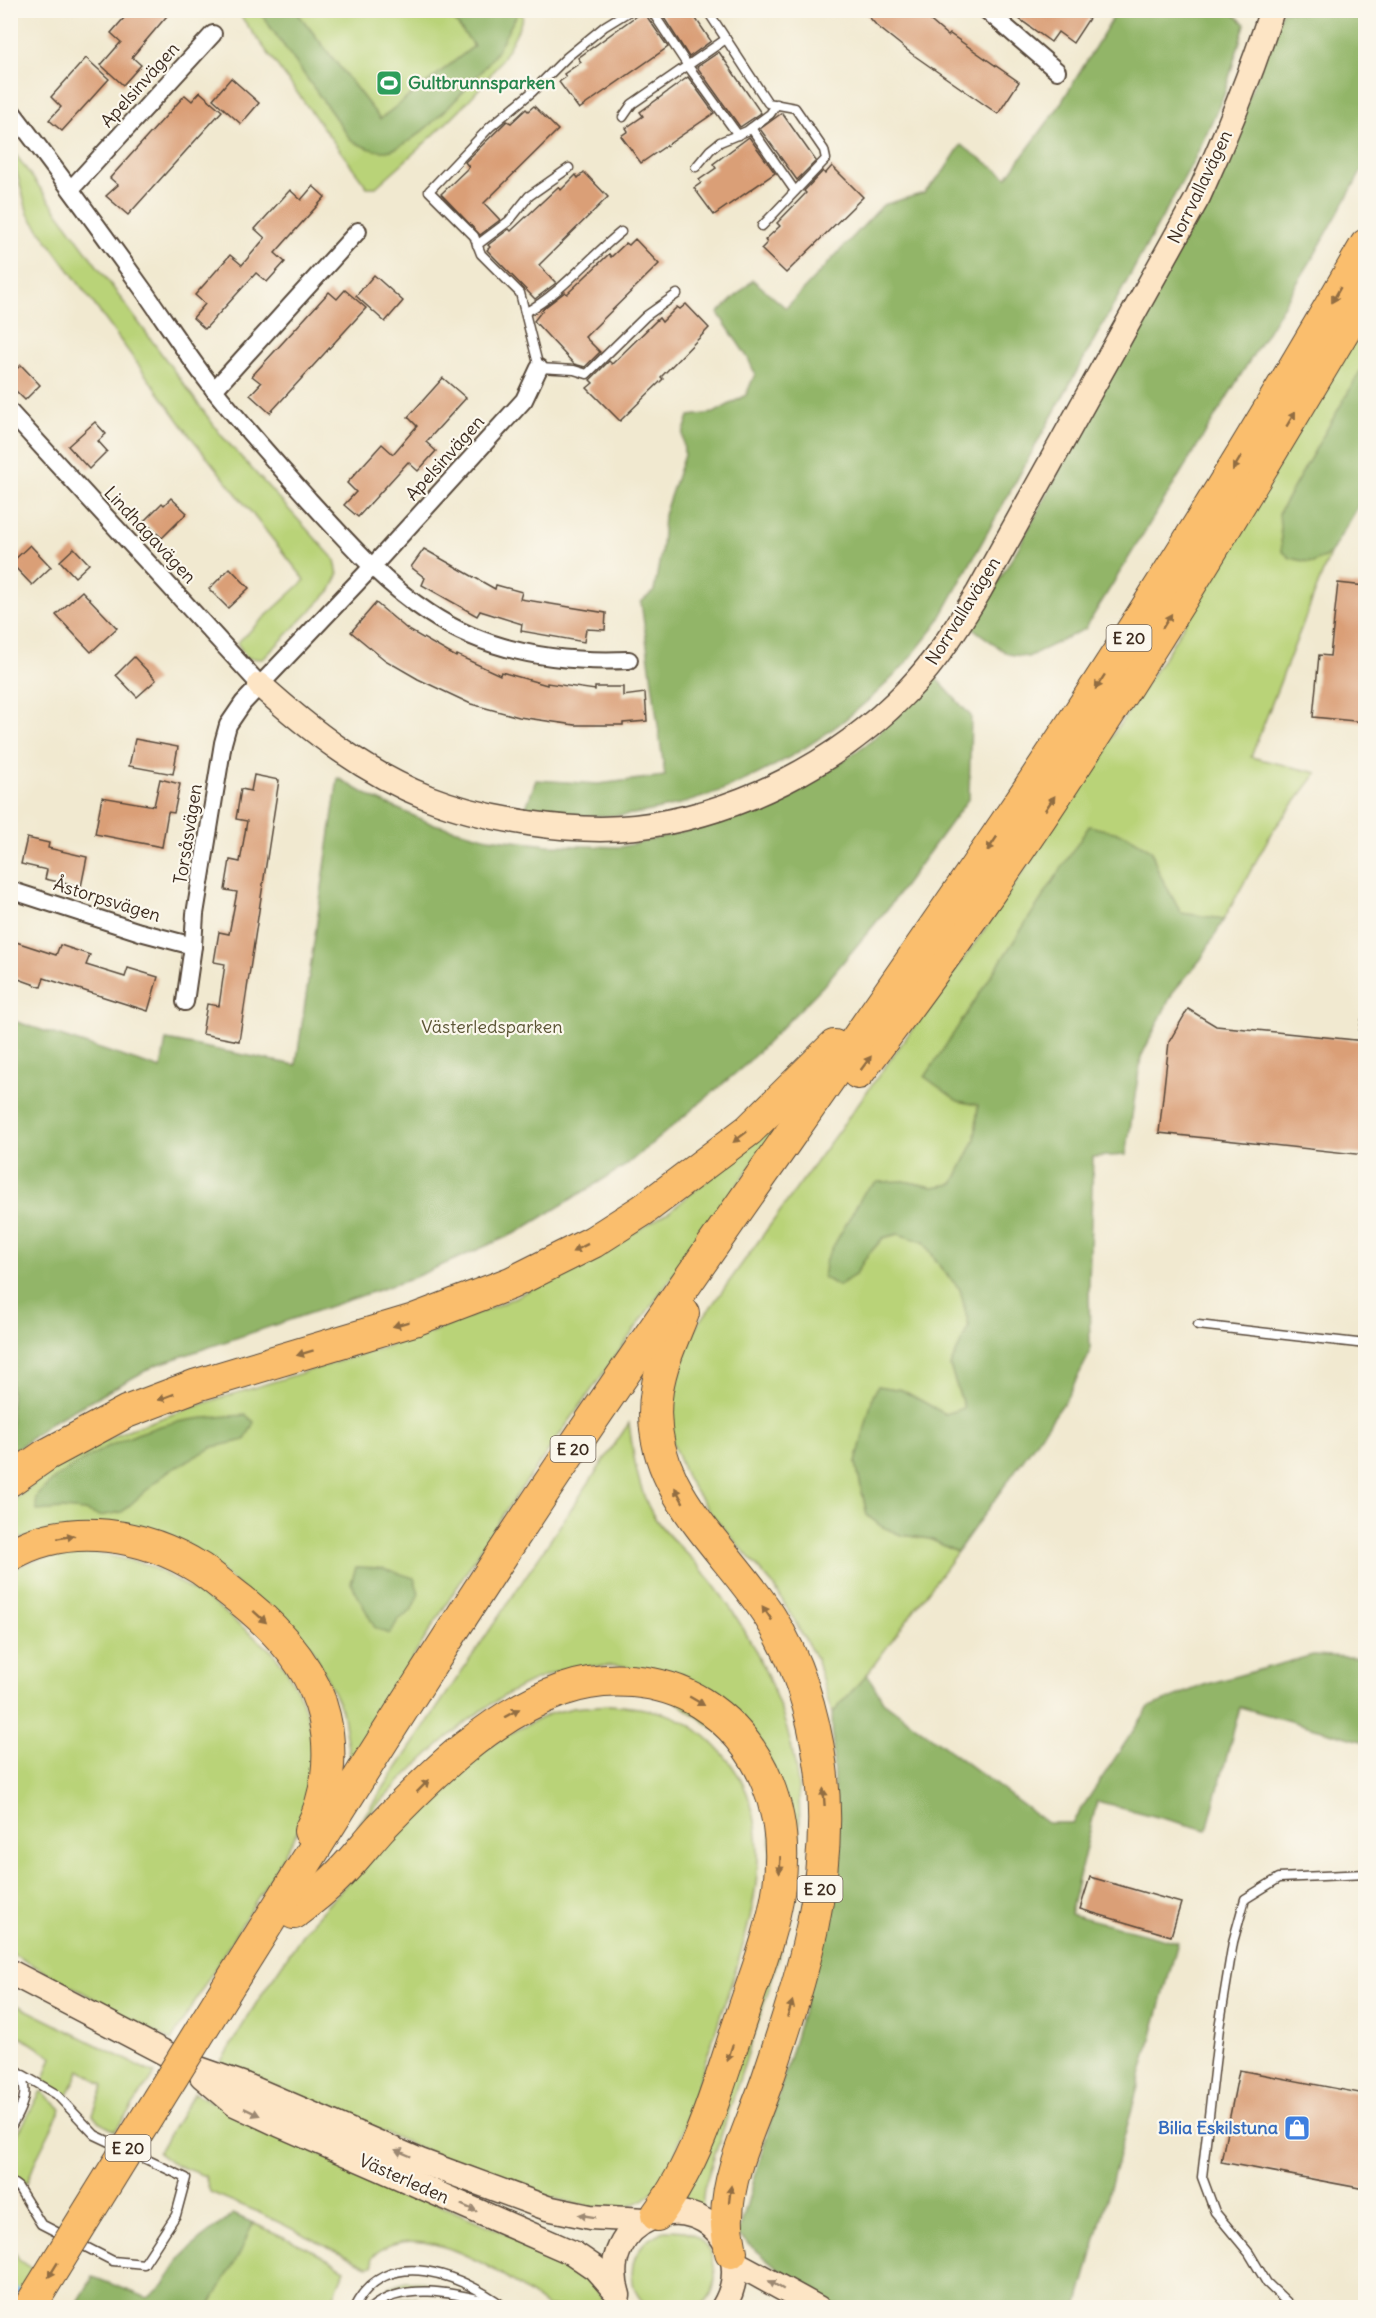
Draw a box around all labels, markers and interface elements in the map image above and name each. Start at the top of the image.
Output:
street label: Apelsinvägen [95,37,184,132]
sports icon: Gultbrunnsparken [374,68,404,98]
place label: Gultbrunnsparken [408,71,556,94]
street label: Norrvallavägen [1162,126,1237,247]
one-way arrow [1332,287,1342,304]
street label: Apelsinvägen [400,410,489,505]
one-way arrow [1285,411,1296,427]
one-way arrow [1232,455,1242,472]
street label: Lindhagavägen [99,481,201,588]
street label: Norrvallavägen [920,552,1005,669]
one-way arrow [1162,613,1173,629]
road number: E 20 [1106,625,1152,651]
one-way arrow [1094,673,1105,690]
street label: Torsåsvägen [168,782,207,886]
one-way arrow [1044,795,1056,811]
one-way arrow [987,836,998,852]
street label: Åstorpsvägen [51,872,163,927]
park label: Västerledsparken [421,1015,563,1038]
one-way arrow [860,1055,872,1071]
one-way arrow [732,1130,748,1143]
one-way arrow [572,1243,589,1253]
one-way arrow [392,1320,410,1329]
one-way arrow [295,1349,313,1358]
one-way arrow [157,1393,175,1402]
road number: E 20 [550,1436,596,1462]
one-way arrow [674,1486,684,1503]
one-way arrow [56,1532,75,1541]
one-way arrow [762,1605,773,1622]
one-way arrow [253,1610,268,1624]
one-way arrow [689,1696,706,1706]
one-way arrow [504,1708,520,1719]
one-way arrow [415,1780,429,1794]
one-way arrow [819,1788,828,1807]
one-way arrow [776,1856,785,1875]
road number: E 20 [798,1876,842,1902]
one-way arrow [785,2000,795,2018]
one-way arrow [724,2044,734,2062]
one-way arrow [244,2107,261,2116]
shop icon: Bilia Eskilstuna [1282,2113,1312,2143]
place label: Bilia Eskilstuna [1158,2116,1278,2139]
road number: E 20 [106,2135,150,2161]
street label: Västerleden [356,2148,453,2209]
one-way arrow [394,2148,412,2158]
one-way arrow [725,2185,734,2204]
one-way arrow [460,2203,478,2213]
one-way arrow [578,2211,597,2220]
one-way arrow [47,2262,58,2278]
one-way arrow [767,2280,784,2290]

